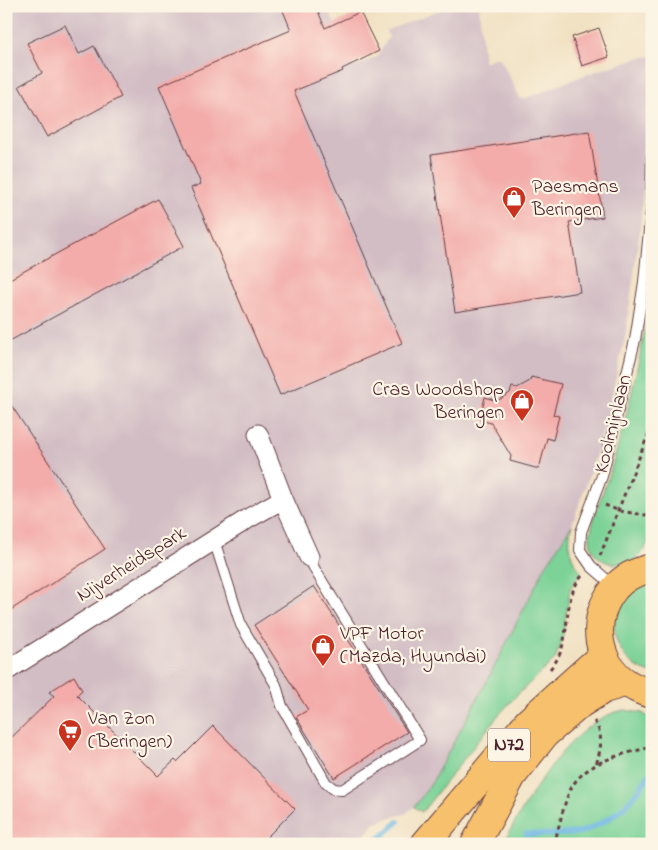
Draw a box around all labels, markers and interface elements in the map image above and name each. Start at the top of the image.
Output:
place label: Paesmans Beringen [531,173,619,226]
shop icon: Paesmans Beringen [501,185,527,219]
street label: Koolmijnlaan [588,371,640,477]
place label: Cras Woodshop Beringen [372,376,504,429]
shop icon: Cras Woodshop Beringen [509,388,535,422]
street label: Nijverheidspark [71,520,193,610]
place label: VPF Motor (Mazda, Hyundai) [339,620,486,672]
shop icon: VPF Motor (Mazda, Hyundai) [310,633,336,667]
place label: Van Zon (Beringen) [87,705,172,758]
supermarket icon: Van Zon (Beringen) [57,718,83,752]
road number: N72 [488,728,530,762]

